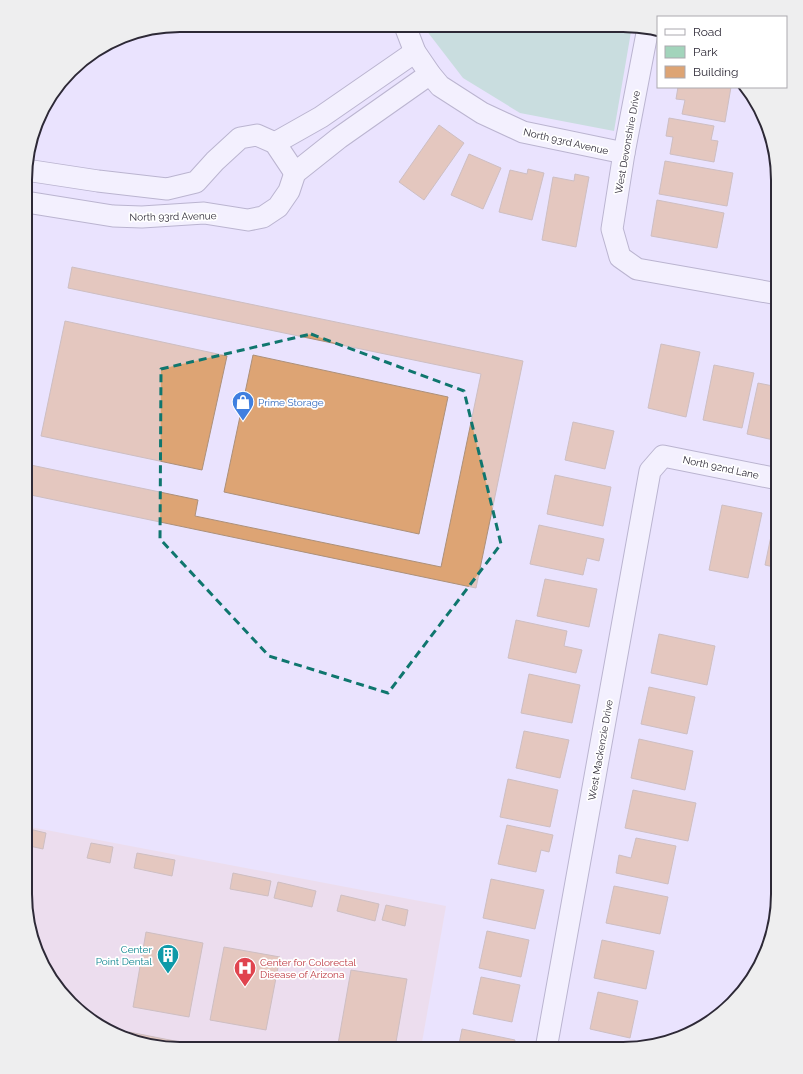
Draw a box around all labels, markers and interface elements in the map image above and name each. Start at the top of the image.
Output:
legend [657,16,787,88]
text: Road [693,25,722,39]
text: Park [693,45,718,59]
text: Building [693,65,739,79]
street label: West Devonshire Drive [613,89,642,195]
street label: North 93rd Avenue [522,126,610,157]
street label: North 93rd Avenue [129,210,217,223]
shop icon: Prime Storage [230,389,256,422]
place label: Prime Storage [258,397,324,408]
street label: North 92nd Lane [682,454,760,481]
street label: West Mackenzie Drive [586,699,615,801]
building icon: Center Point Dental [155,942,181,975]
place label: Center Point Dental [96,944,152,967]
hospital icon: Center for Colorectal Disease of Arizona [232,955,258,988]
place label: Center for Colorectal Disease of Arizona [260,957,356,980]

